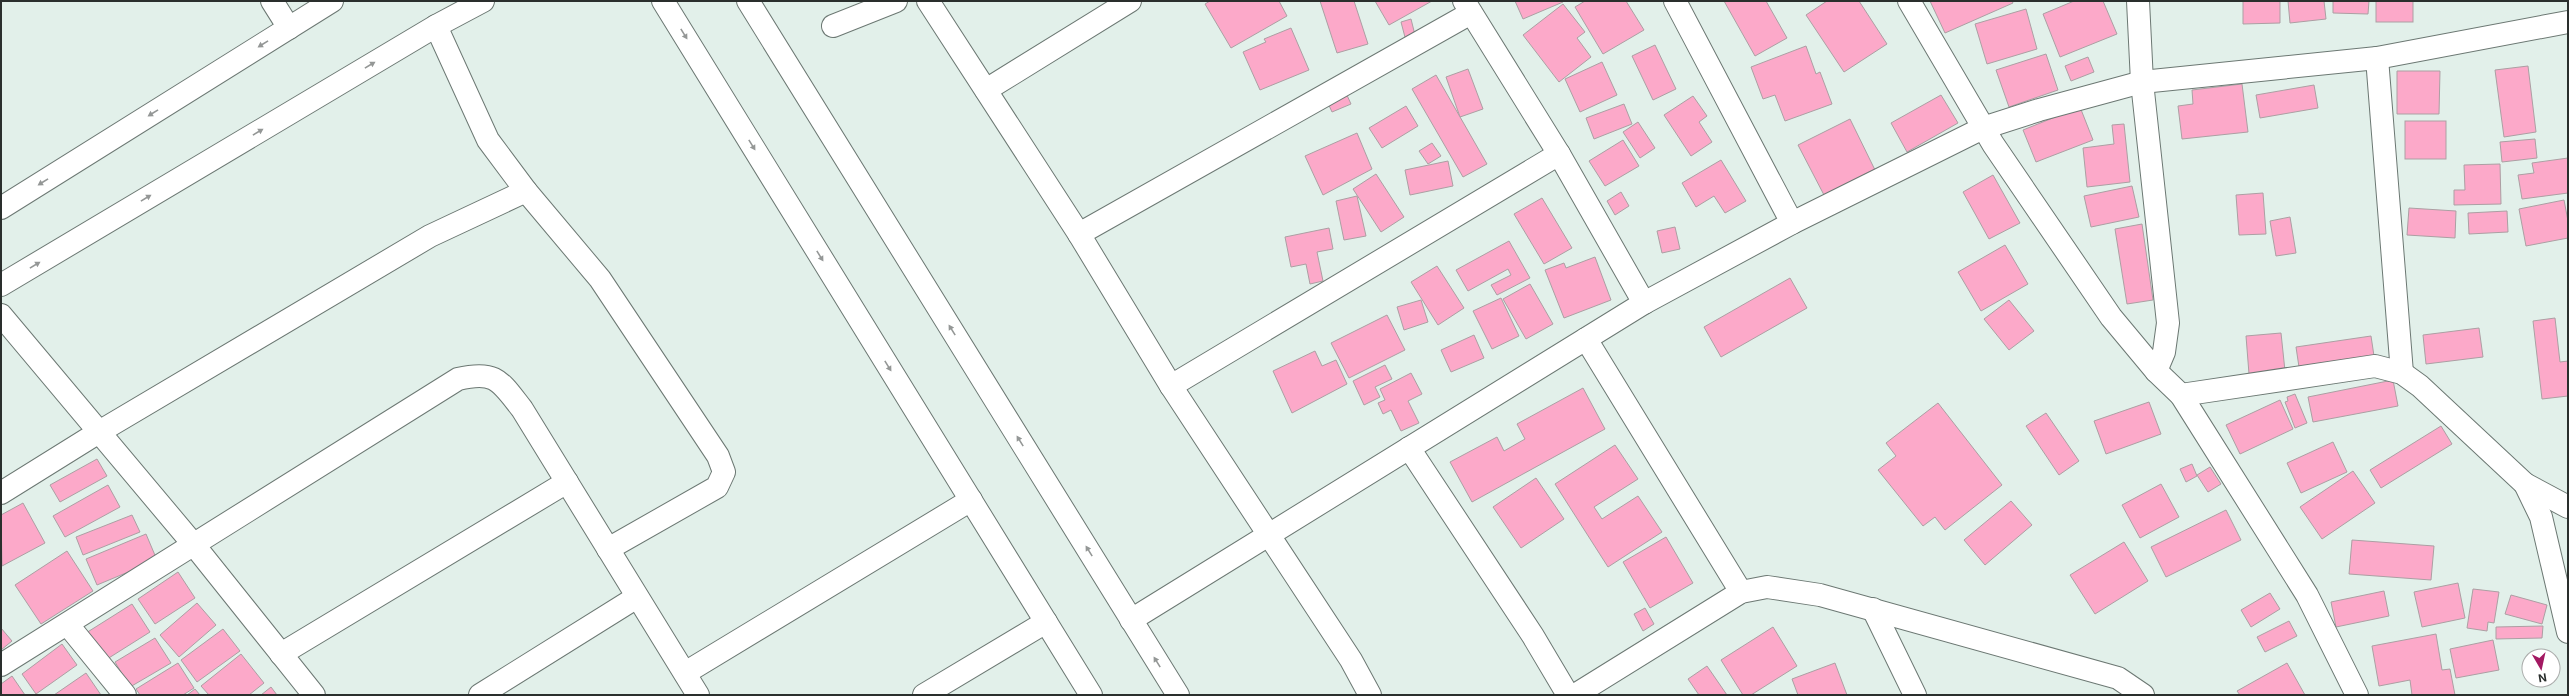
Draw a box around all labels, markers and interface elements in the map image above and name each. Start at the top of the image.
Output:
one-way arrow [680,28,687,40]
one-way arrow [258,40,268,48]
one-way arrow [364,62,376,69]
one-way arrow [147,109,159,116]
one-way arrow [252,128,264,135]
one-way arrow [748,140,756,150]
one-way arrow [37,178,49,185]
one-way arrow [140,195,152,202]
one-way arrow [816,251,824,261]
one-way arrow [29,261,40,268]
one-way arrow [948,325,956,335]
one-way arrow [885,360,892,372]
one-way arrow [1017,435,1024,447]
one-way arrow [1085,545,1092,557]
north arrow [2521,648,2561,688]
one-way arrow [1153,657,1161,667]
text: N [2537,670,2548,685]

